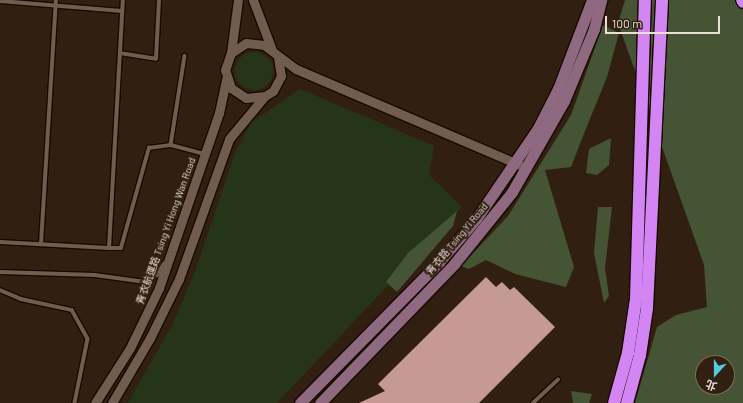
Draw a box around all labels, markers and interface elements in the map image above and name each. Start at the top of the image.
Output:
scale bar [607,8,722,34]
text: 100 m [612,16,642,30]
street label: 青衣航運路 Tsing Yi Hong Wan Road [134,156,198,306]
street label: 青衣路 Tsing Yi Road [424,201,490,277]
north arrow [695,355,735,395]
text: 北 [703,378,718,394]

